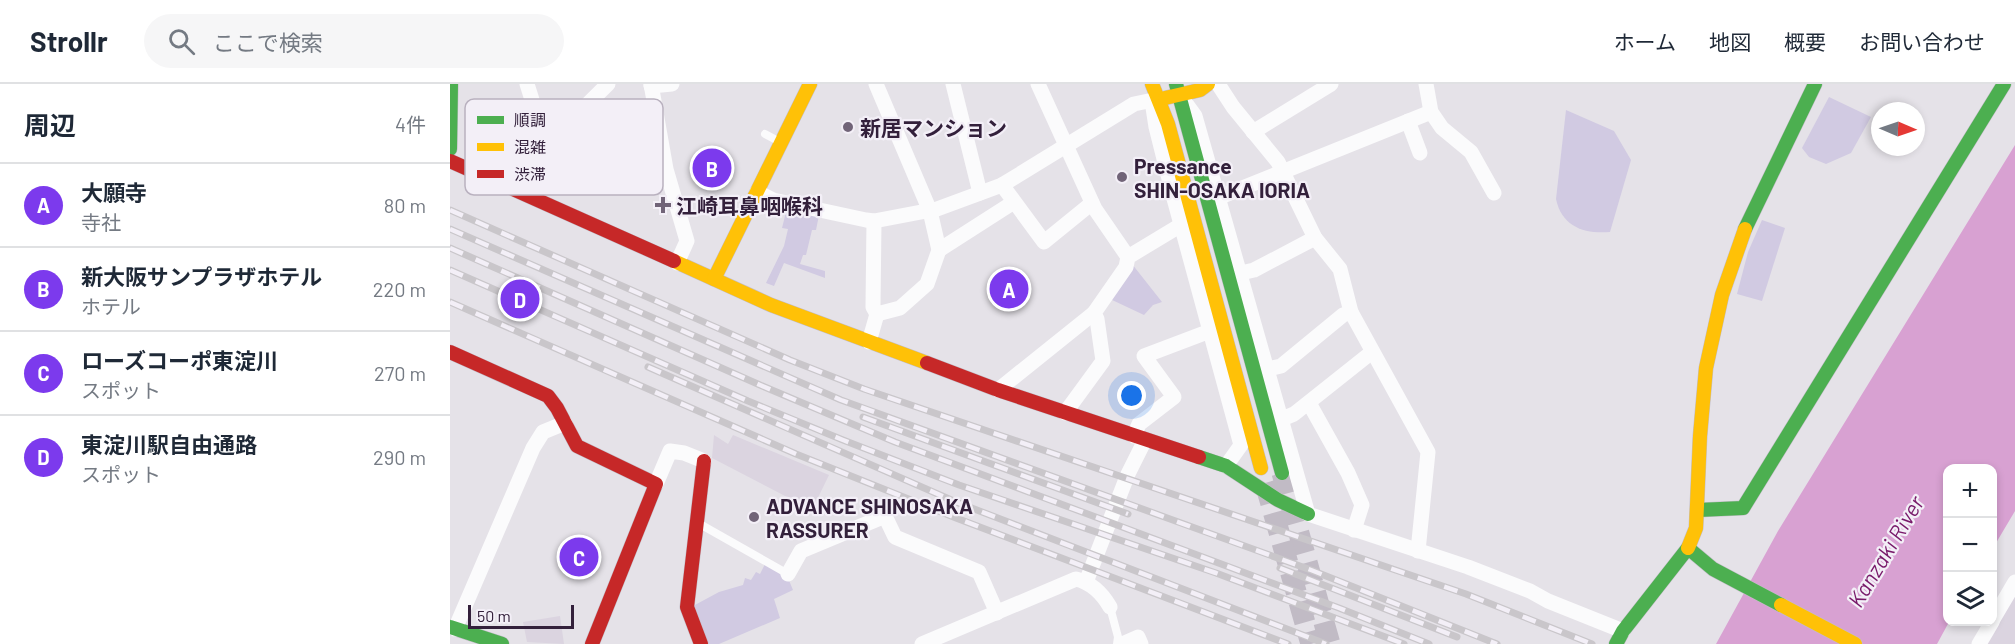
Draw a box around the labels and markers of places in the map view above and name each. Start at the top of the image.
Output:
place label: 新居マンション [860,115,1007,140]
marker: 新居マンション [841,120,855,134]
pin: B [692,146,732,190]
place label: Pressance SHIN-OSAKA IORIA [1134,153,1310,202]
marker: Pressance SHIN-OSAKA IORIA [1115,170,1129,184]
place label: 江崎耳鼻咽喉科 [676,193,823,218]
marker: 江崎耳鼻咽喉科 [654,196,672,214]
pin: A [990,266,1028,312]
pin: D [500,276,540,322]
place label: ADVANCE SHINOSAKA RASSURER [766,493,973,542]
marker: ADVANCE SHINOSAKA RASSURER [747,510,761,524]
pin: C [560,534,598,580]

